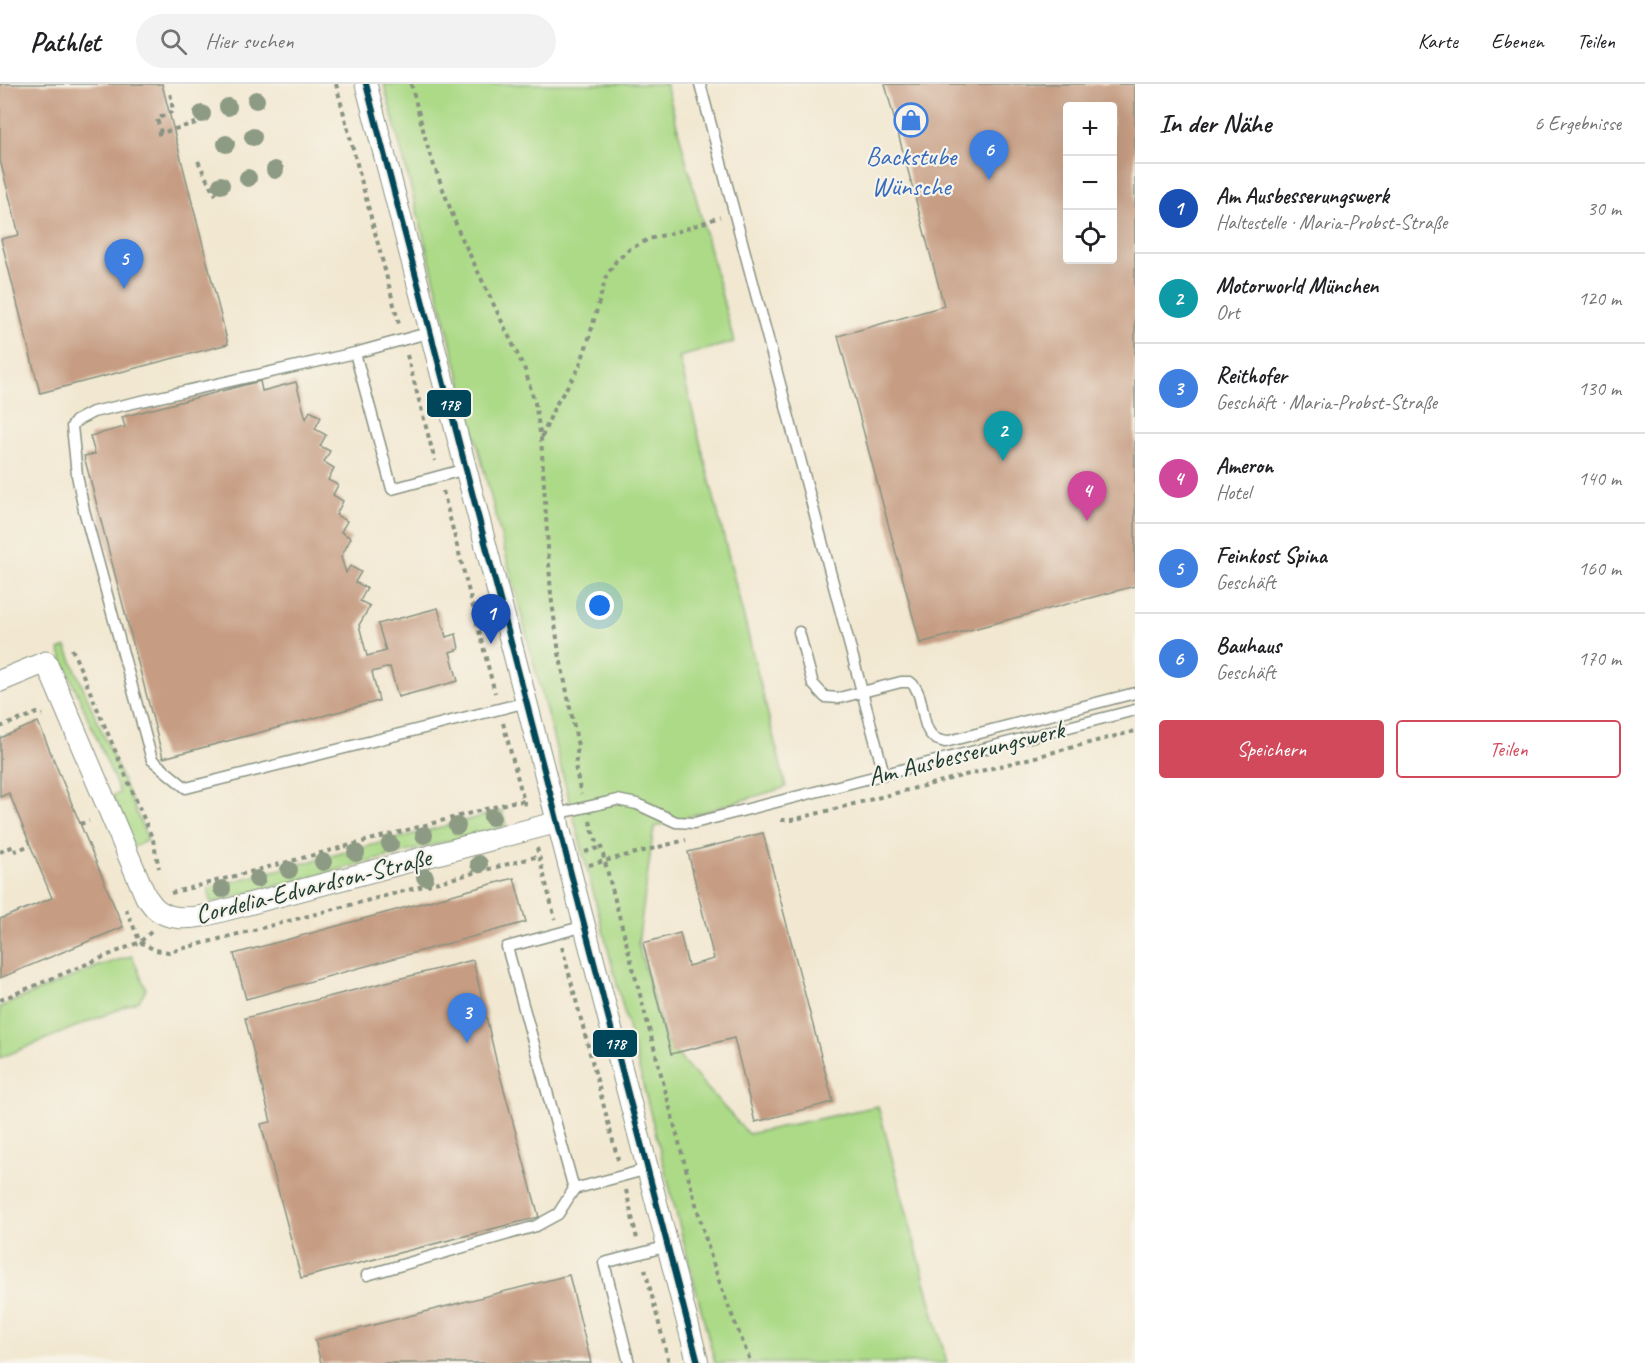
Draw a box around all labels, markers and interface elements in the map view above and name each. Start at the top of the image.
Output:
search box [136,14,556,68]
text: Pathlet [30,24,100,59]
icon: search [157,25,190,58]
text: Hier suchen [205,27,294,55]
text: Karte [1418,28,1458,54]
text: Ebenen [1491,28,1544,54]
text: Teilen [1577,28,1615,54]
shop icon: Backstube Wünsche [893,102,929,138]
map controls [1063,102,1117,264]
button: + [1063,102,1117,156]
text: In der Nähe [1159,107,1271,140]
text: 6 Ergebnisse [1534,111,1621,136]
pin: 6 [970,130,1008,180]
place label: Backstube Wünsche [866,140,958,203]
button: − [1063,156,1117,210]
text: Am Ausbesserungswerk [1216,182,1389,210]
text: 1 [1174,196,1183,221]
text: 30 m [1587,196,1621,221]
button: locate [1063,210,1117,264]
text: Haltestelle · Maria-Probst-Straße [1216,210,1447,235]
pin: 5 [104,240,144,289]
text: Motorworld München [1216,272,1378,300]
text: 2 [1174,286,1183,311]
text: 120 m [1578,286,1621,311]
text: Ort [1216,300,1240,325]
text: Reithofer [1216,362,1287,390]
text: 3 [1174,376,1183,401]
text: 130 m [1578,376,1621,401]
line badge: 178 [426,389,472,418]
text: Geschäft · Maria-Probst-Straße [1216,390,1437,415]
text: 178 [438,395,462,415]
pin: 2 [984,412,1022,461]
text: Ameron [1216,452,1273,480]
text: 4 [1174,466,1183,491]
text: 140 m [1578,466,1621,491]
pin: 4 [1068,472,1106,521]
text: Hotel [1216,480,1251,505]
text: Feinkost Spina [1216,542,1327,570]
text: 5 [1174,556,1183,581]
text: 160 m [1578,556,1621,581]
text: Geschäft [1216,570,1276,595]
your location [585,591,614,620]
pin: 1 [472,594,510,644]
text: Bauhaus [1216,632,1281,660]
text: 6 [1174,646,1183,671]
text: 170 m [1578,646,1621,671]
text: Geschäft [1216,660,1276,685]
street label: Am Ausbesserungswerk [865,712,1070,793]
button: Speichern [1159,720,1384,778]
button: Teilen [1396,720,1621,778]
street label: Cordelia-Edvardson-Straße [192,840,437,931]
pin: 3 [448,994,486,1043]
line badge: 178 [592,1029,638,1058]
text: 178 [604,1034,628,1054]

